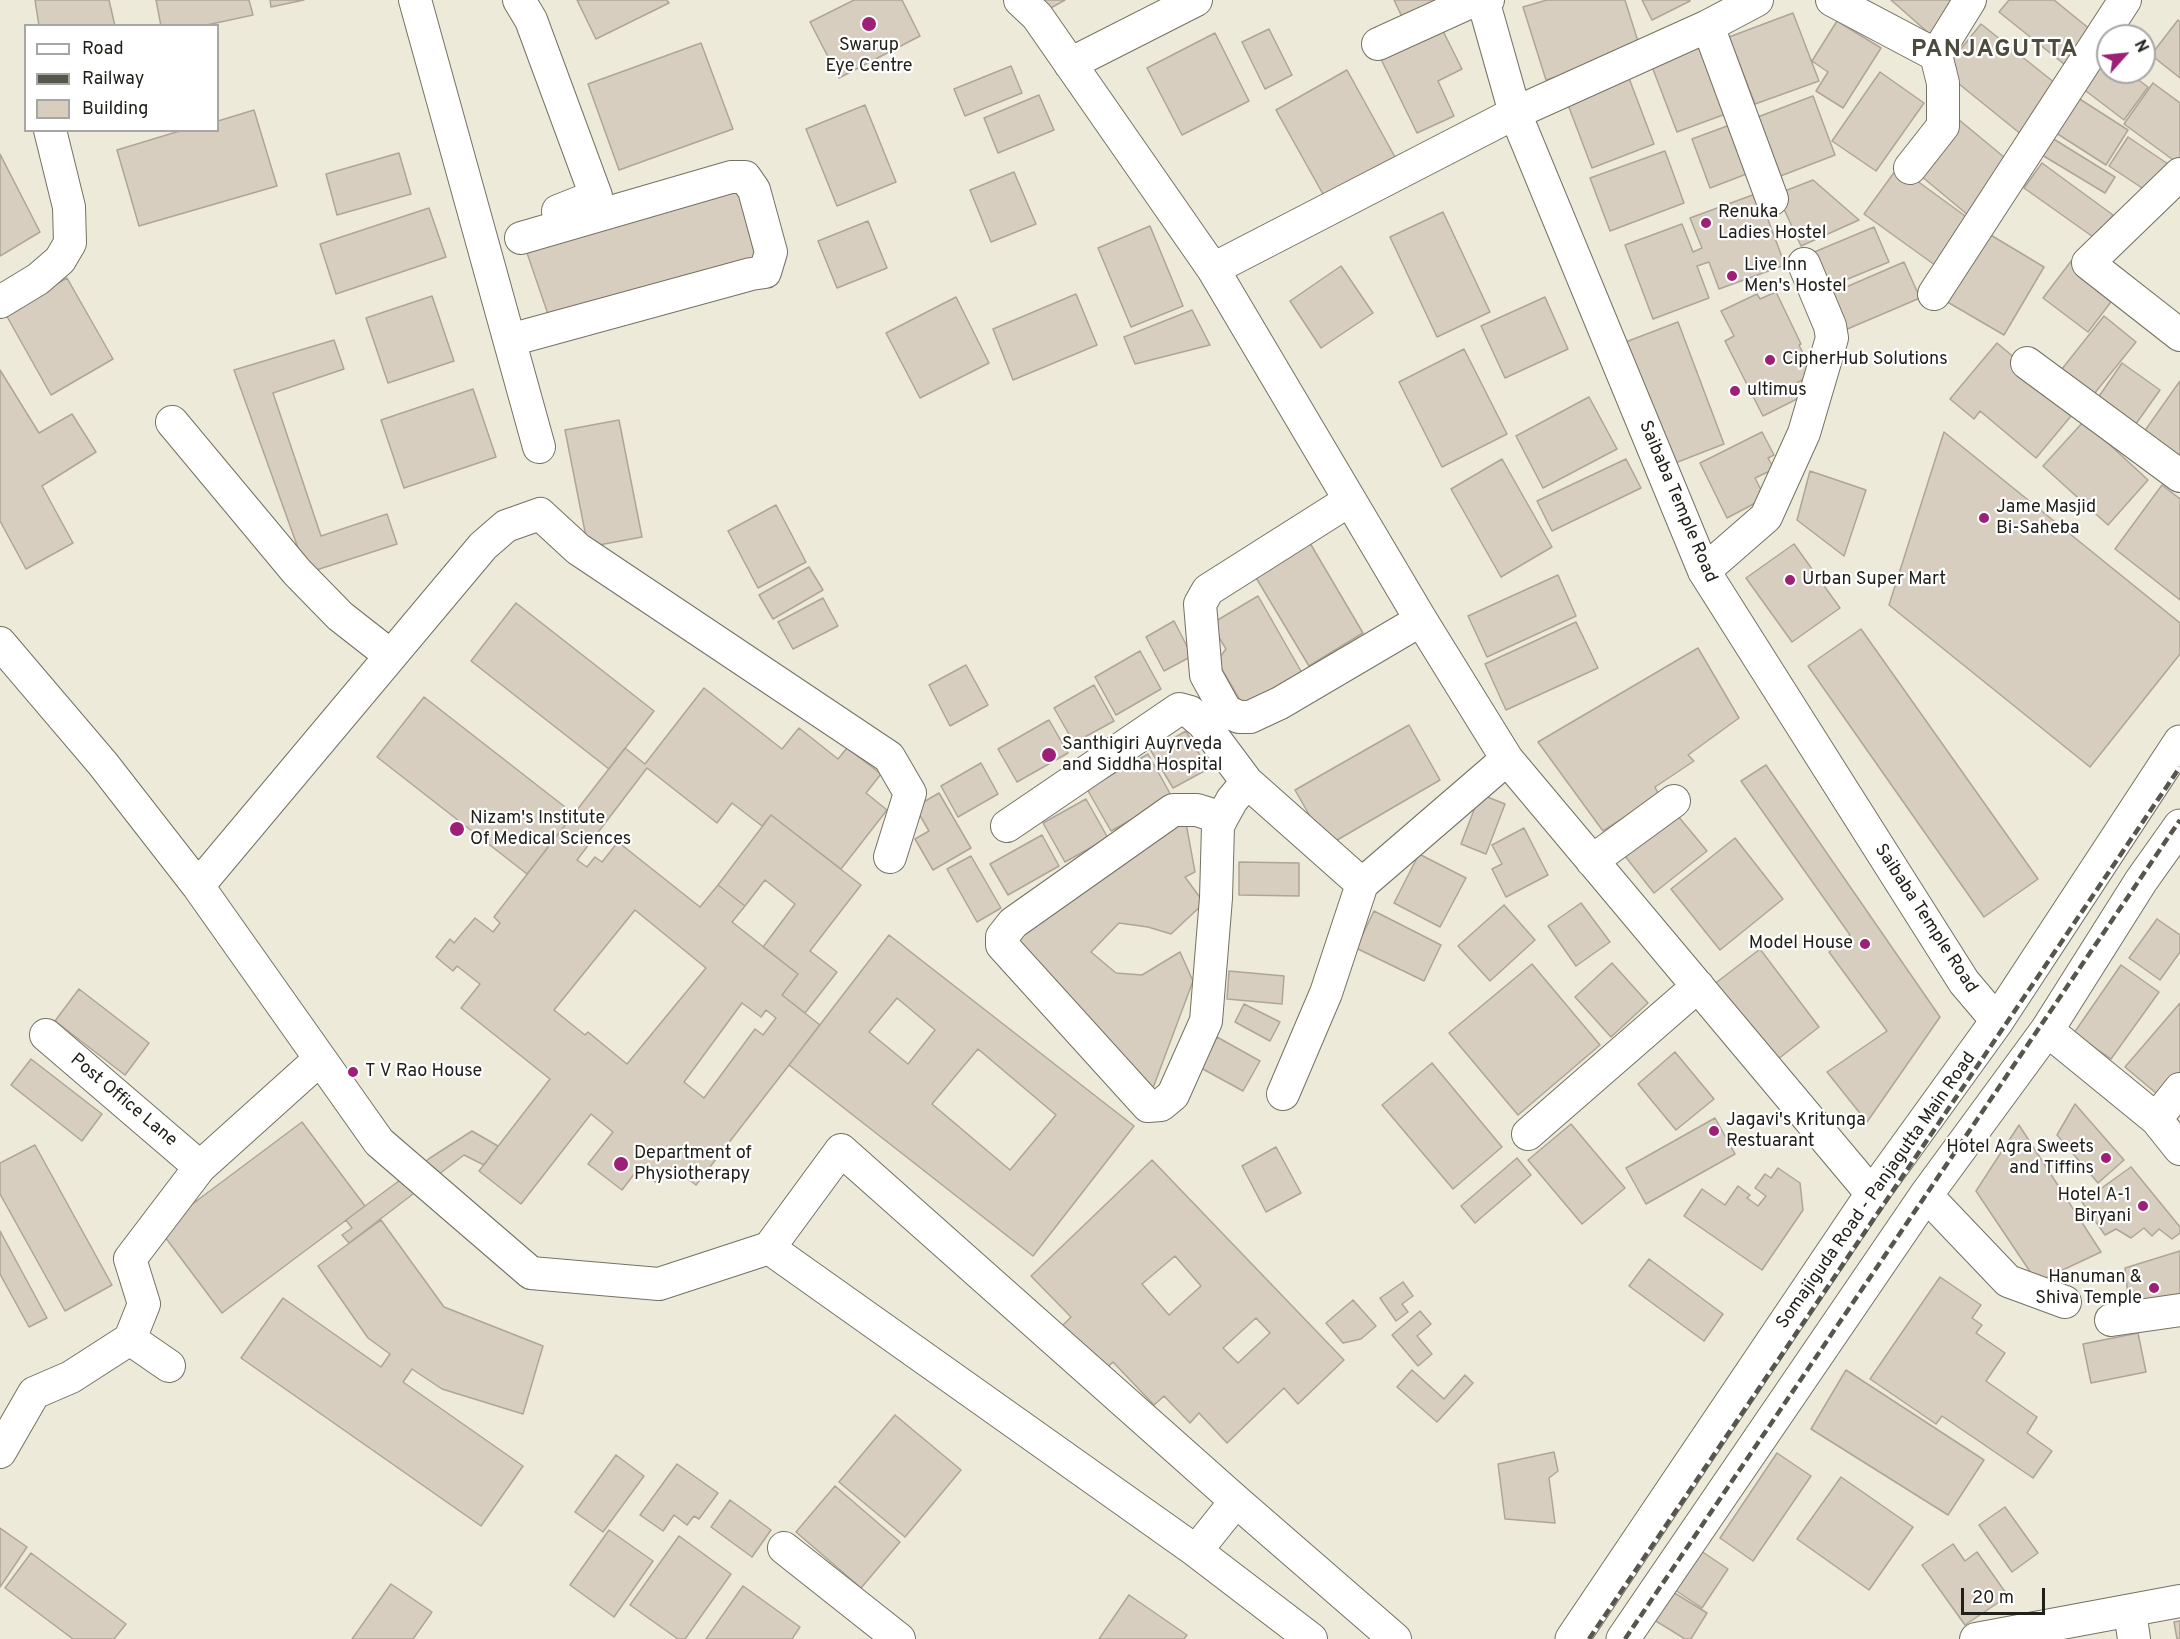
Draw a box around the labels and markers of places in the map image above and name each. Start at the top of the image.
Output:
marker: Swarup Eye Centre [860,15,878,33]
place label: Swarup Eye Centre [826,35,912,78]
place label: Renuka Ladies Hostel [1718,202,1826,244]
marker: Renuka Ladies Hostel [1699,216,1713,230]
place label: Live Inn Men's Hostel [1744,255,1847,298]
marker: Live Inn Men's Hostel [1725,269,1739,283]
place label: CipherHub Solutions [1782,349,1948,371]
marker: CipherHub Solutions [1763,353,1777,367]
place label: ultimus [1747,380,1807,402]
marker: ultimus [1728,384,1742,398]
place label: Jame Masjid Bi-Saheba [1996,497,2096,540]
marker: Jame Masjid Bi-Saheba [1977,511,1991,525]
place label: Urban Super Mart [1802,569,1946,591]
marker: Urban Super Mart [1783,573,1797,587]
place label: Santhigiri Auyrveda and Siddha Hospital [1062,734,1222,777]
marker: Santhigiri Auyrveda and Siddha Hospital [1040,746,1058,764]
place label: Nizam's Institute Of Medical Sciences [470,808,631,850]
marker: Nizam's Institute Of Medical Sciences [448,820,466,838]
place label: Model House [1749,933,1853,955]
marker: Model House [1858,937,1872,951]
place label: T V Rao House [365,1061,482,1083]
marker: T V Rao House [346,1065,360,1079]
place label: Jagavi's Kritunga Restuarant [1726,1110,1866,1152]
marker: Jagavi's Kritunga Restuarant [1707,1124,1721,1138]
place label: Hotel Agra Sweets and Tiffins [1946,1137,2094,1180]
place label: Department of Physiotherapy [634,1143,752,1186]
marker: Hotel Agra Sweets and Tiffins [2099,1151,2113,1165]
marker: Department of Physiotherapy [612,1155,630,1173]
place label: Hotel A-1 Biryani [2057,1185,2131,1228]
marker: Hotel A-1 Biryani [2136,1199,2150,1213]
place label: Hanuman & Shiva Temple [2035,1267,2142,1310]
marker: Hanuman & Shiva Temple [2147,1281,2161,1295]

